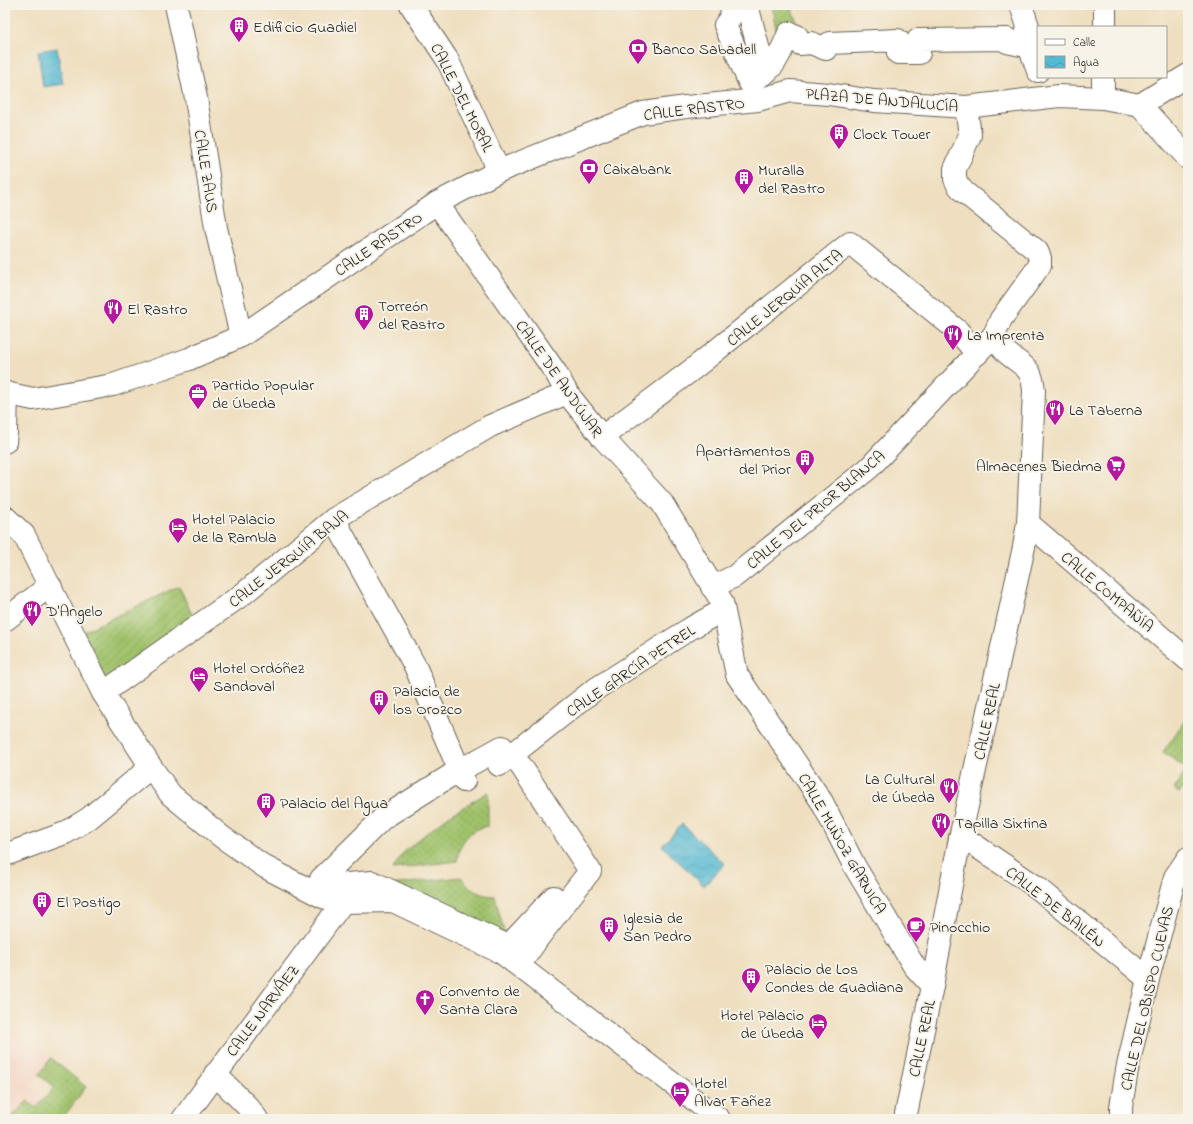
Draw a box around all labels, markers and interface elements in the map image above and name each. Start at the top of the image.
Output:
building icon: Edificio Guadiel [228,15,250,43]
place label: Edificio Guadiel [253,16,357,40]
legend [1037,26,1167,78]
text: Calle [1073,34,1096,52]
bank icon: Banco Sabadell [627,37,649,65]
place label: Banco Sabadell [651,38,757,62]
street label: CALLE DEL MORAL [423,39,499,157]
text: Agua [1073,54,1099,73]
street label: PLAZA DE ANDALUCÍA [804,82,959,120]
street label: CALLE RASTRO [642,92,746,128]
building icon: Clock Tower [828,122,850,150]
place label: Clock Tower [853,123,930,147]
street label: CALLE ZAUS [187,128,223,214]
bank icon: Caixabank [578,157,600,185]
place label: Caixabank [603,158,672,182]
place label: Muralla del Rastro [758,159,825,201]
building icon: Muralla del Rastro [733,167,755,195]
street label: CALLE RASTRO [330,206,428,283]
street label: CALLE JERQUÍA ALTA [722,244,849,353]
place label: Torreón del Rastro [378,295,445,337]
restaurant icon: El Rastro [102,297,124,325]
place label: El Rastro [127,298,188,322]
building icon: Torreón del Rastro [353,303,375,331]
street label: CALLE DE ANDÚJAR [509,315,608,443]
restaurant icon: La Imprenta [942,323,964,351]
place label: La Imprenta [967,324,1044,348]
place label: Partido Popular de Úbeda [212,374,314,416]
office icon: Partido Popular de Úbeda [187,382,209,410]
restaurant icon: La Taberna [1044,398,1066,426]
place label: La Taberna [1069,399,1142,423]
place label: Apartamentos del Prior [696,440,791,482]
street label: CALLE DEL PRIOR BLANCA [742,445,891,576]
building icon: Apartamentos del Prior [794,448,816,476]
supermarket icon: Almacenes Biedma [1105,454,1127,482]
place label: Almacenes Biedma [976,455,1102,479]
street label: CALLE JERQUÍA BAJA [224,505,355,614]
place label: Hotel Palacio de la Rambla [192,508,277,550]
hotel icon: Hotel Palacio de la Rambla [167,516,189,544]
street label: CALLE COMPAÑÍA [1055,546,1159,639]
restaurant icon: D'Angelo [21,599,43,627]
place label: D'Angelo [45,600,103,624]
street label: CALLE GARCÍA PETREL [562,619,701,724]
place label: Hotel Ordóñez Sandoval [213,657,305,699]
hotel icon: Hotel Ordóñez Sandoval [188,665,210,693]
place label: Palacio de los Orozco [393,680,462,722]
street label: CALLE REAL [968,680,1008,762]
building icon: Palacio de los Orozco [368,688,390,716]
place label: La Cultural de Úbeda [865,768,935,810]
street label: CALLE MUÑOZ GARNICA [791,769,892,919]
restaurant icon: La Cultural de Úbeda [938,776,960,804]
building icon: Palacio del Agua [255,791,277,819]
place label: Palacio del Agua [280,792,388,816]
restaurant icon: Tapilla Sixtina [930,811,952,839]
place label: Tapilla Sixtina [955,812,1048,836]
street label: CALLE DE BAILÉN [1000,861,1110,954]
building icon: El Postigo [31,890,53,918]
place label: El Postigo [56,891,121,915]
street label: CALLE DEL OBISPO CUEVAS [1115,904,1181,1093]
place label: Iglesia de San Pedro [623,907,692,949]
building icon: Iglesia de San Pedro [598,915,620,943]
cafe icon: Pinocchio [905,915,927,943]
place label: Pinocchio [930,916,990,940]
place label: Palacio de Los Condes de Guadiana [765,958,903,1000]
street label: CALLE NARVÁEZ [221,960,306,1062]
building icon: Palacio de Los Condes de Guadiana [740,966,762,994]
place label: Convento de Santa Clara [439,980,520,1022]
church icon: Convento de Santa Clara [414,988,436,1016]
street label: CALLE REAL [903,997,943,1079]
place label: Hotel Palacio de Úbeda [721,1004,804,1046]
hotel icon: Hotel Palacio de Úbeda [807,1012,829,1040]
place label: Hotel Alvar Fañez [694,1072,771,1114]
hotel icon: Hotel Alvar Fañez [669,1080,691,1108]

